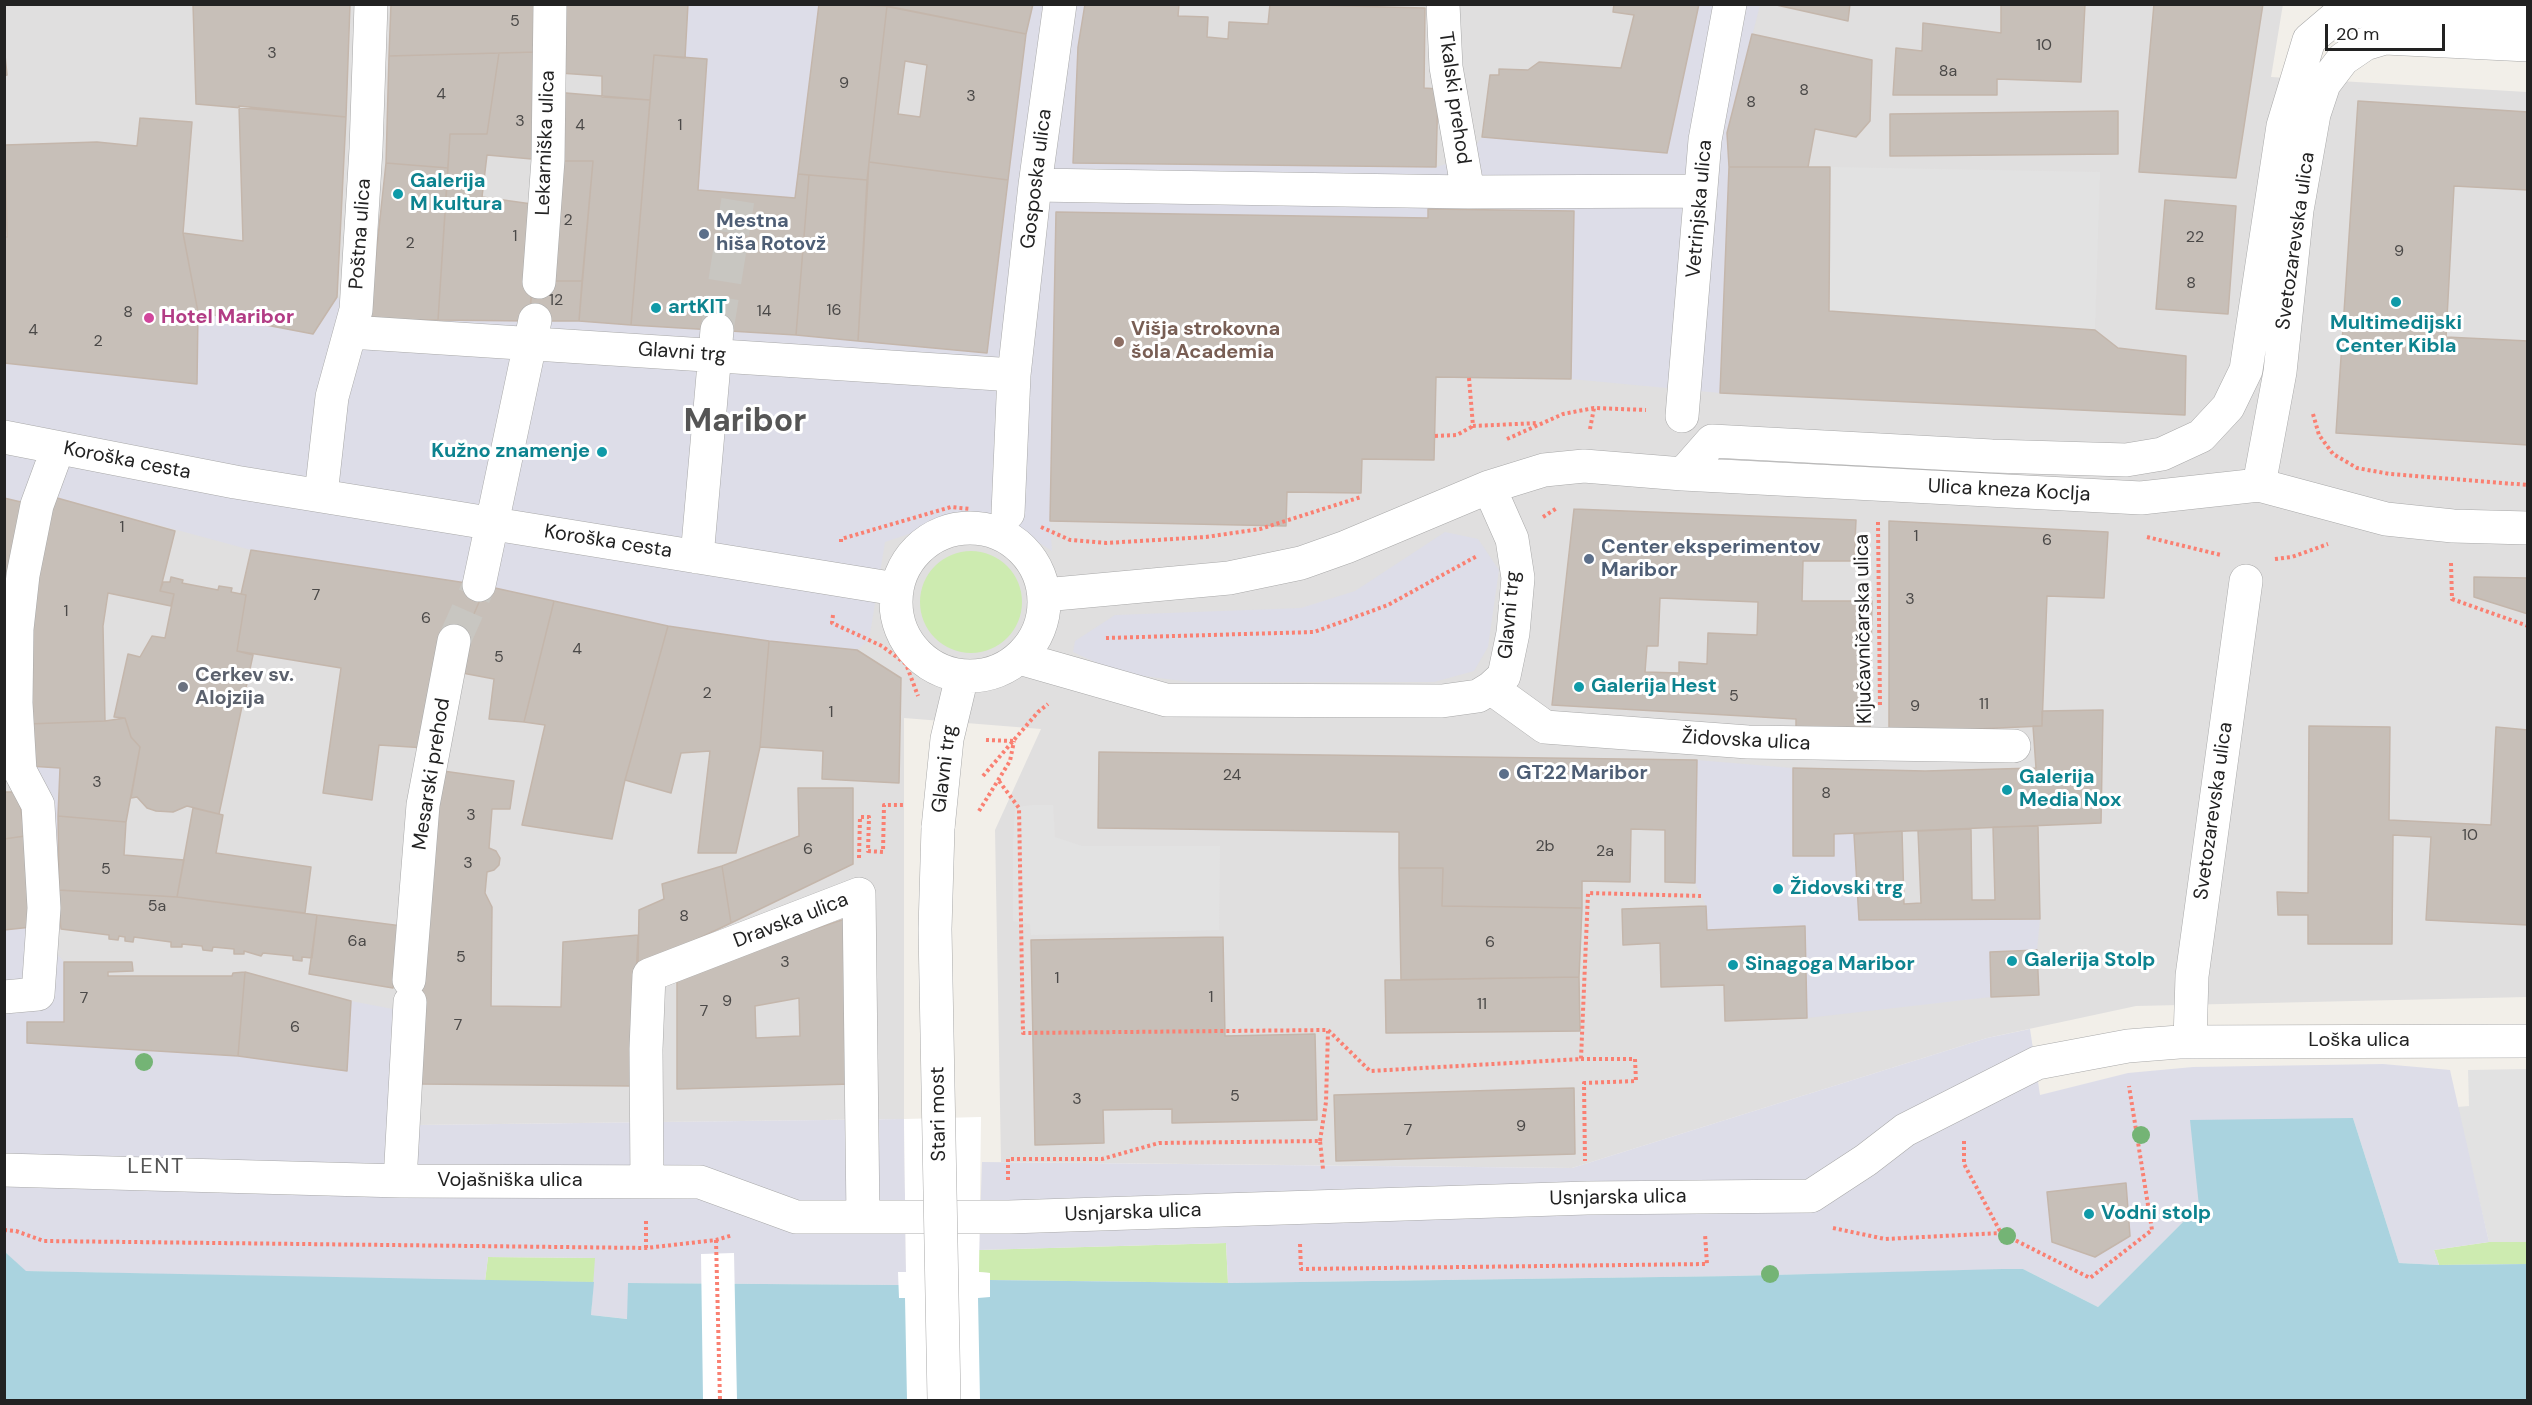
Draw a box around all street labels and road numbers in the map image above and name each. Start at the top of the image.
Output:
street label: Tkalski prehod [1433,30,1475,166]
street label: Lekarniška ulica [531,70,561,216]
street label: Gosposka ulica [1017,108,1057,250]
street label: Vetrinjska ulica [1682,139,1718,279]
street label: Svetozarevska ulica [2272,151,2320,331]
street label: Poštna ulica [345,178,377,290]
street label: Glavni trg [637,338,727,368]
street label: Koroška cesta [61,437,193,485]
street label: Ulica kneza Koclja [1927,475,2091,507]
street label: Koroška cesta [542,520,674,564]
street label: Ključavničarska ulica [1850,534,1878,724]
street label: Glavni trg [1494,570,1526,660]
street label: Mesarski prehod [408,696,456,852]
street label: Svetozarevska ulica [2190,721,2238,901]
street label: Glavni trg [928,724,962,814]
street label: Židovska ulica [1681,726,1811,756]
street label: Dravska ulica [730,888,852,954]
street label: Loška ulica [2308,1029,2410,1053]
street label: Stari most [926,1066,952,1162]
street label: Vojašniška ulica [437,1169,583,1193]
street label: Usnjarska ulica [1549,1185,1687,1211]
street label: Usnjarska ulica [1064,1199,1202,1227]

